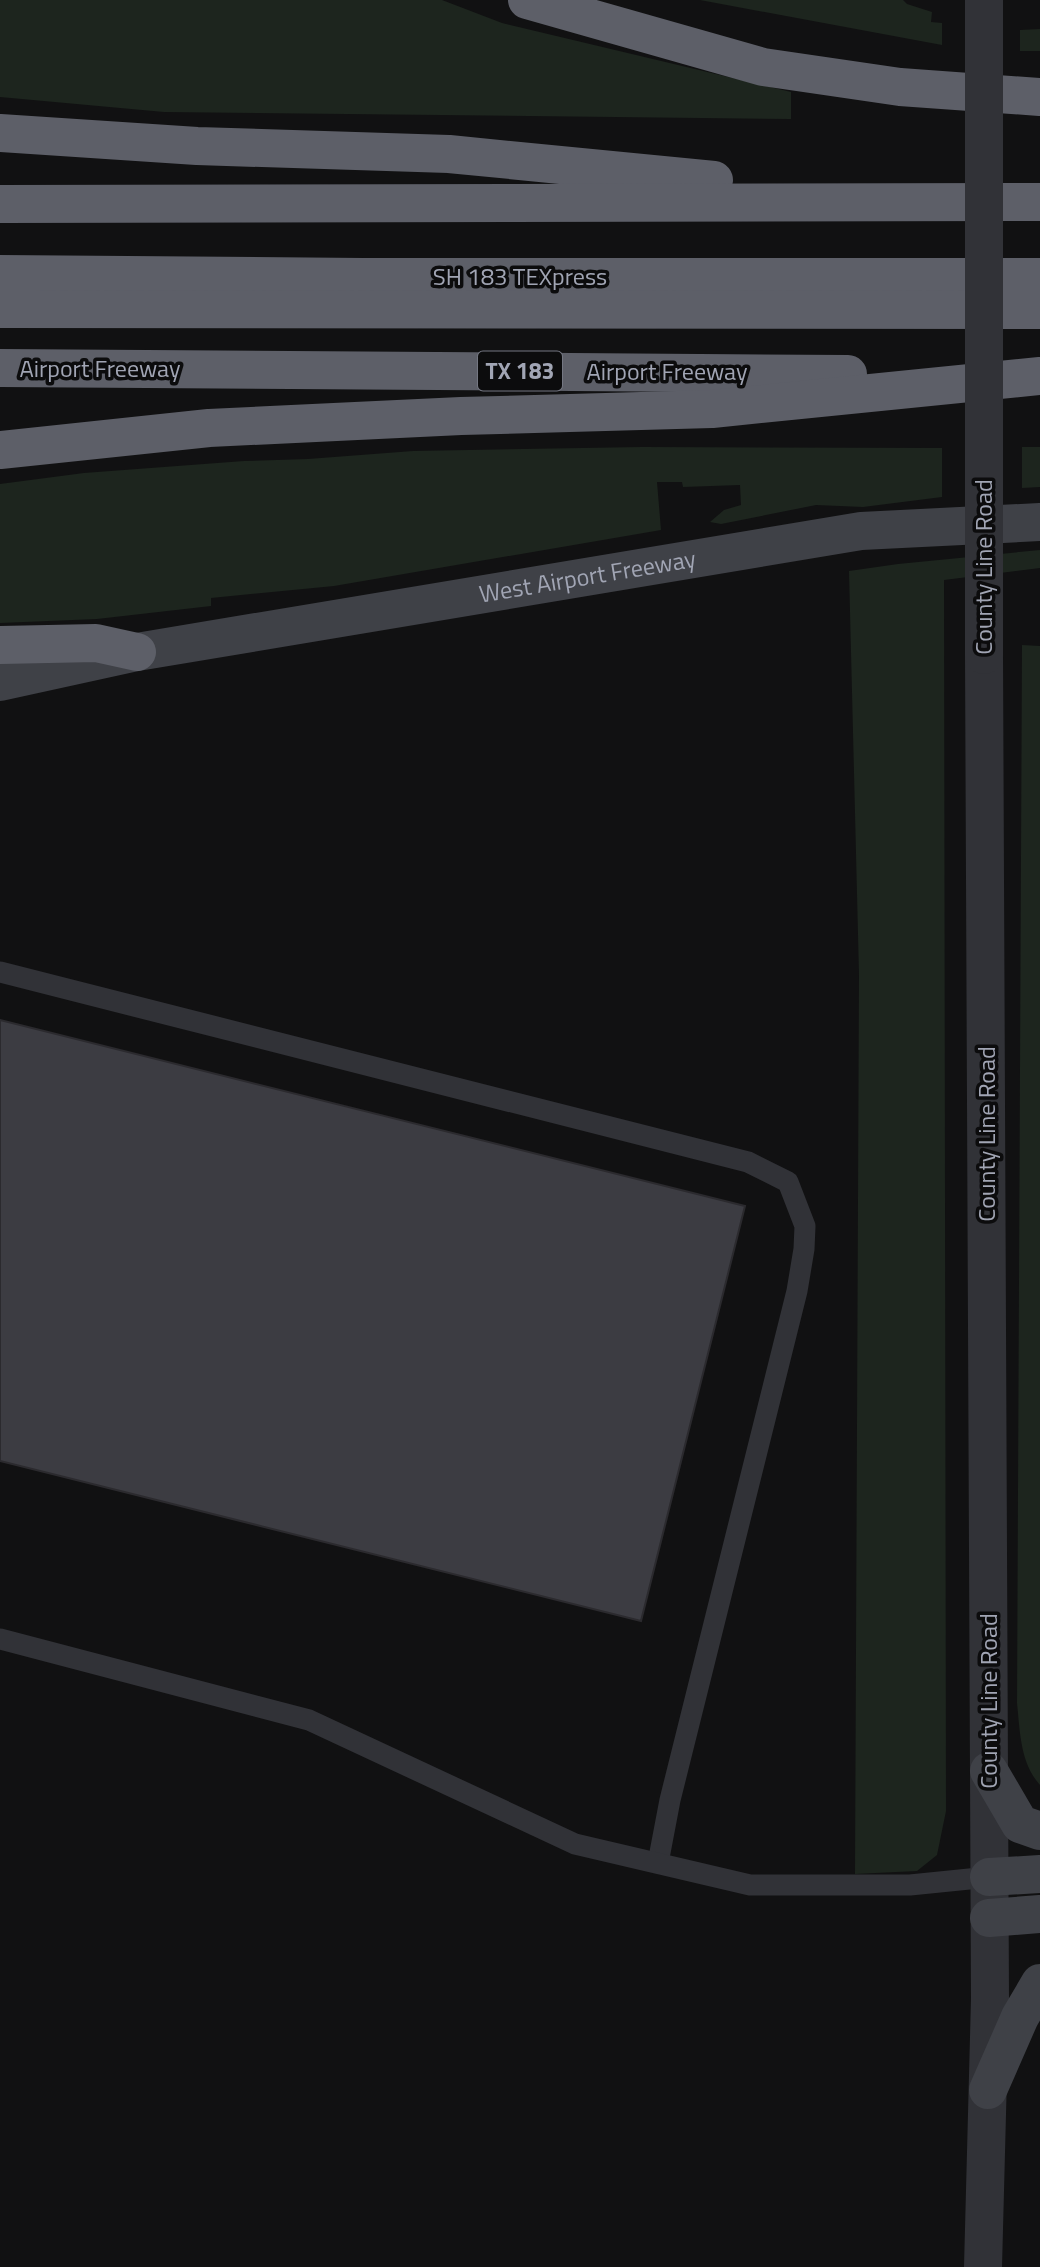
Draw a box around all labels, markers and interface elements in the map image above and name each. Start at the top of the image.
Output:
street label: SH 183 TEXpress [433,258,607,294]
street label: Airport Freeway [19,350,181,386]
road number: TX 183 [478,352,562,390]
street label: Airport Freeway [586,353,748,389]
street label: County Line Road [965,479,1001,655]
street label: West Airport Freeway [476,540,699,612]
street label: County Line Road [968,1046,1004,1222]
street label: County Line Road [970,1613,1006,1789]

